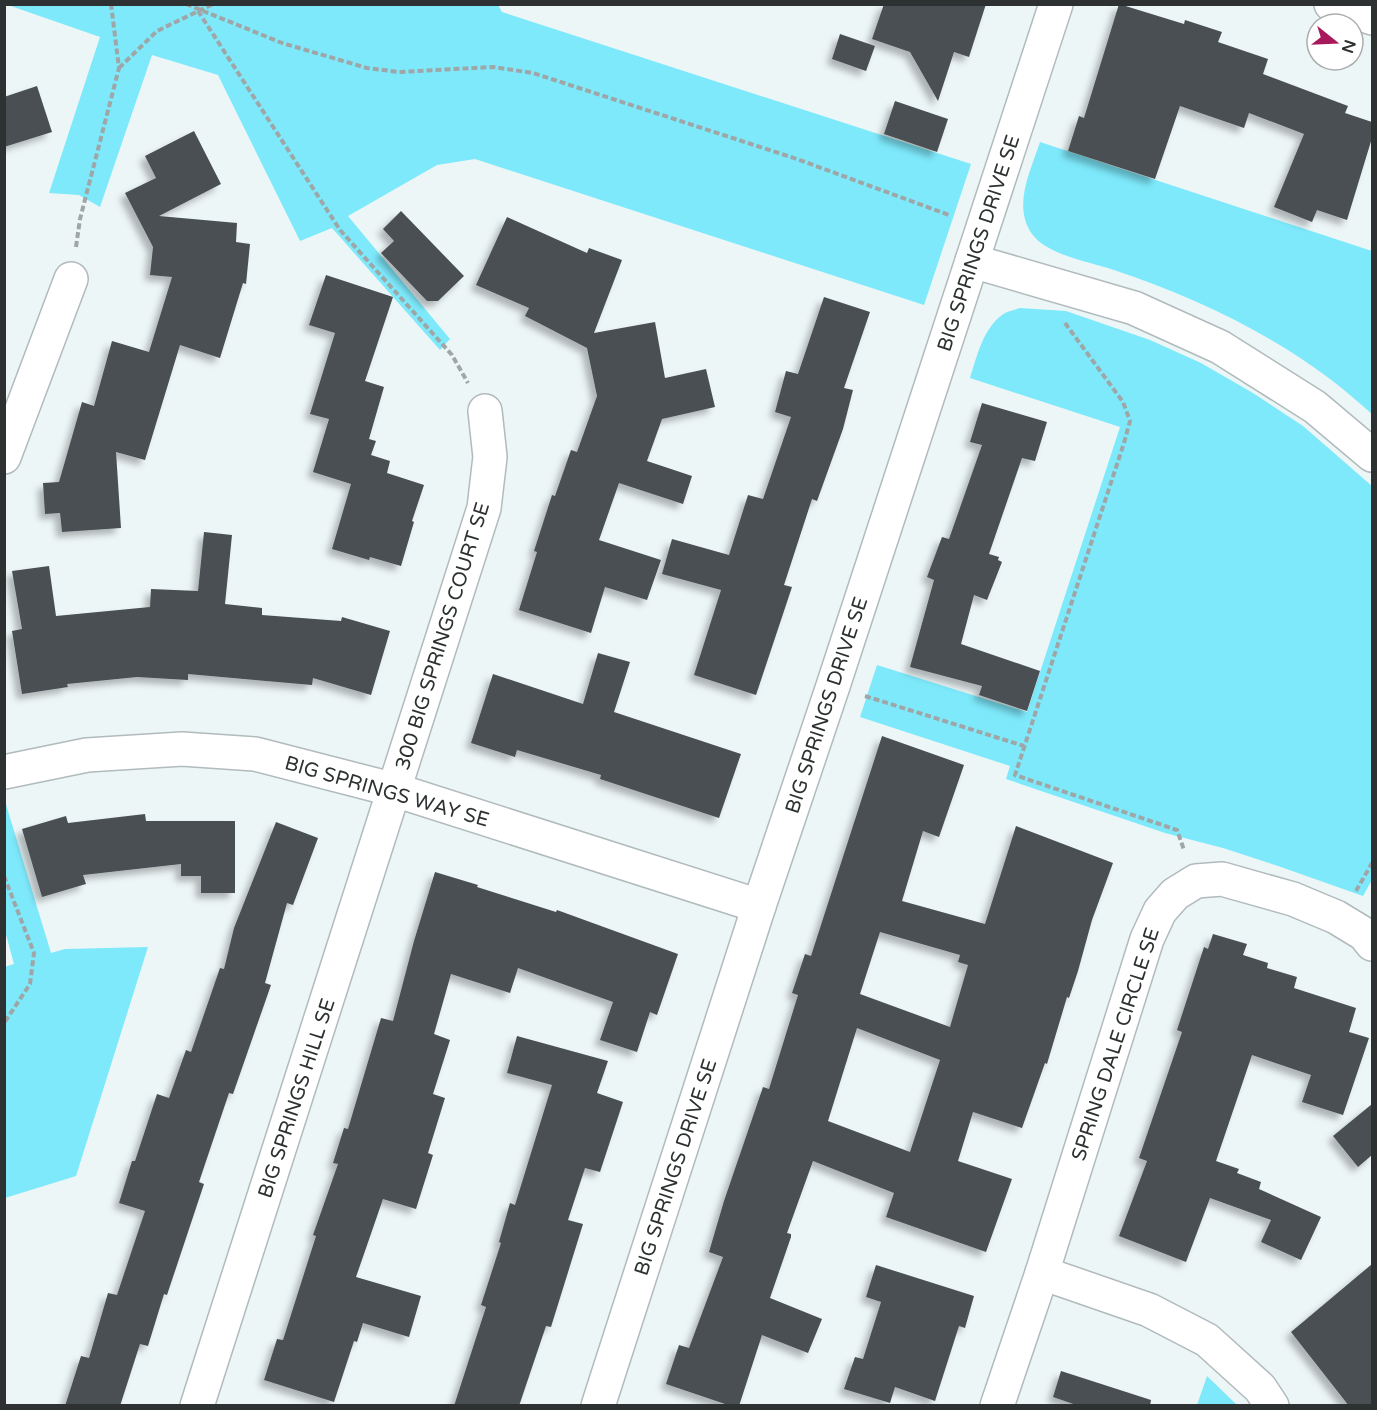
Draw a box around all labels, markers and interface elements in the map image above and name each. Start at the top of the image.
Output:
north arrow [1305,12,1365,72]
text: N [1337,37,1360,56]
street label: BIG SPRINGS DRIVE SE [933,132,1025,355]
street label: 300 BIG SPRINGS COURT SE [391,499,495,773]
street label: BIG SPRINGS DRIVE SE [781,594,873,817]
street label: BIG SPRINGS WAY SE [282,751,492,833]
street label: SPRING DALE CIRCLE SE [1067,925,1165,1164]
street label: BIG SPRINGS HILL SE [253,995,341,1201]
street label: BIG SPRINGS DRIVE SE [630,1056,722,1279]

